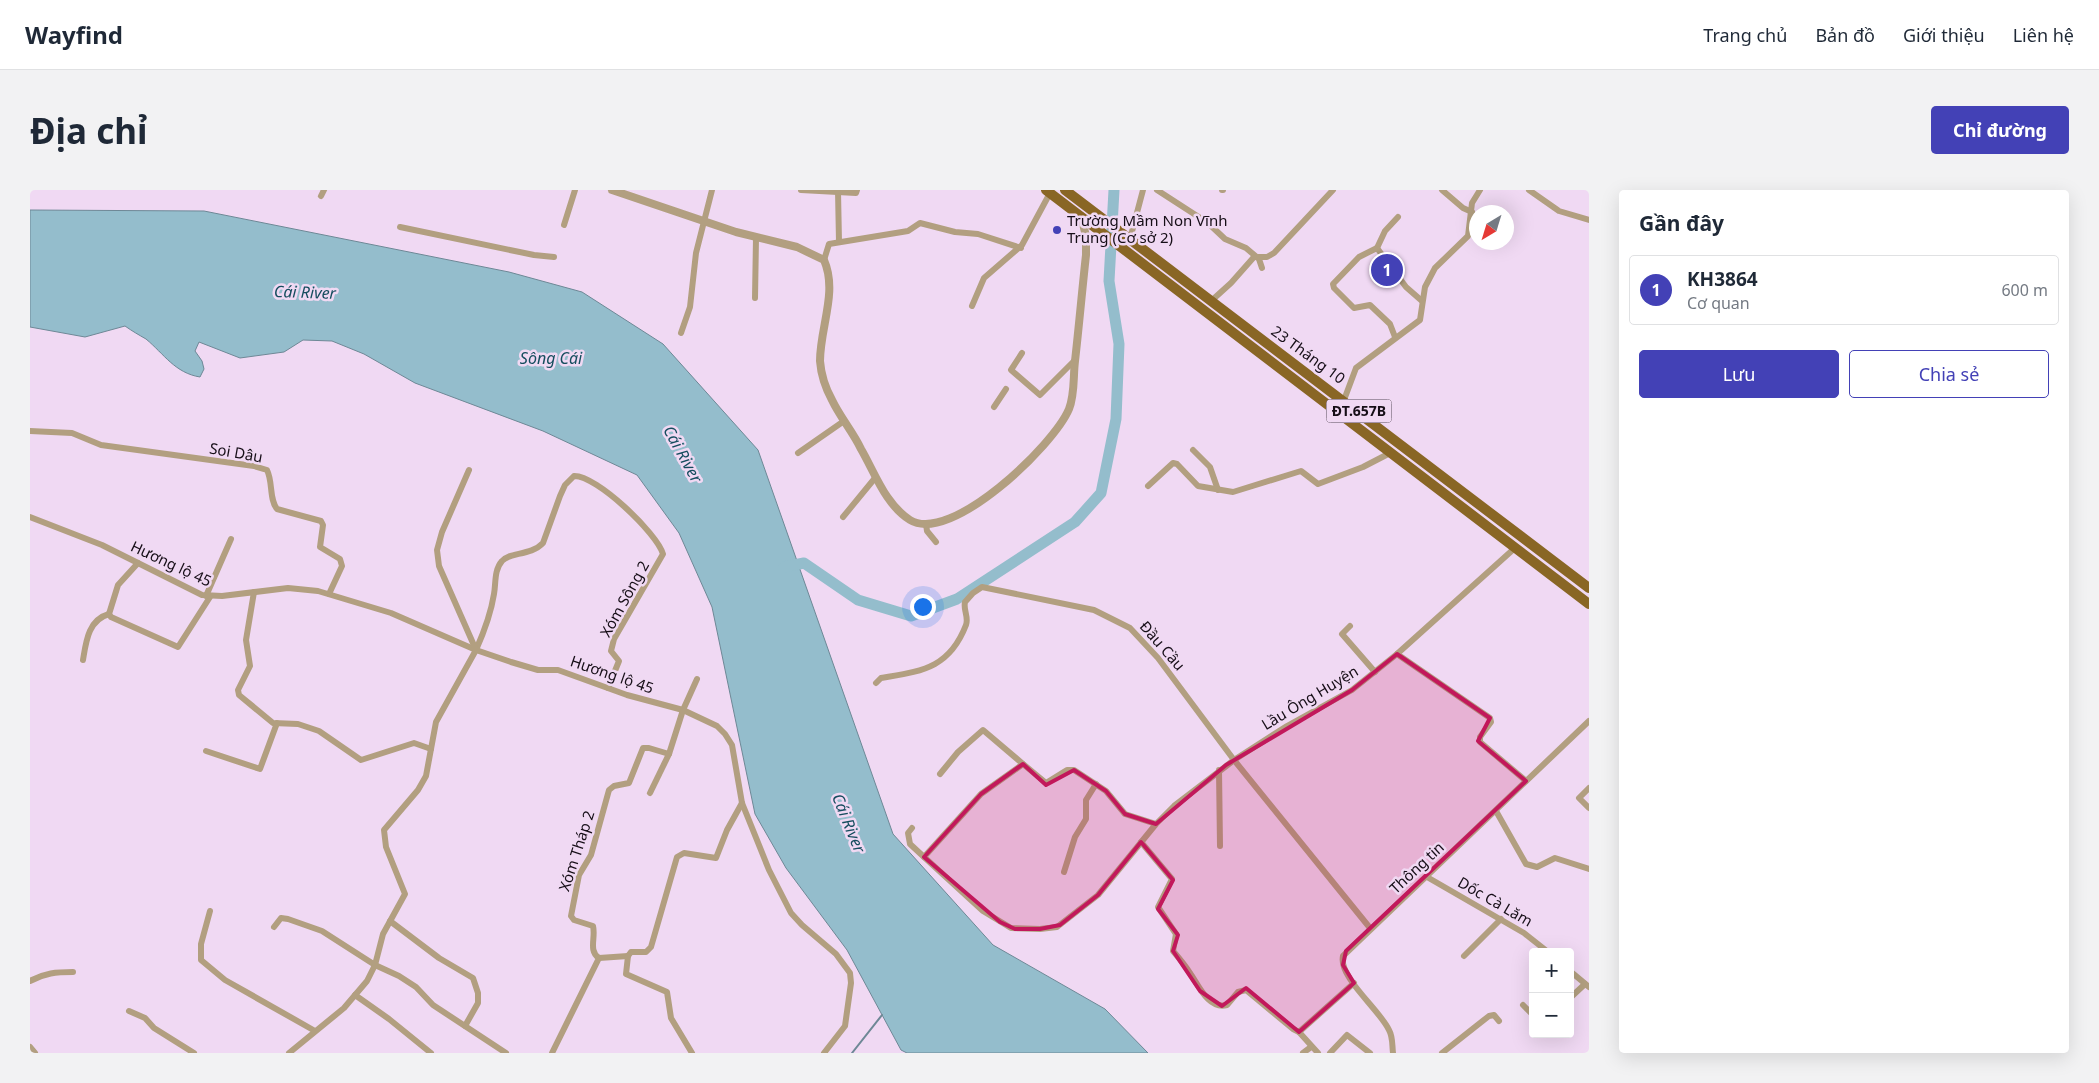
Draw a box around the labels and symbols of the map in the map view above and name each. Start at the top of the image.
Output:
north arrow [1469,205,1514,250]
place label: Trường Mầm Non Vĩnh Trung (Cơ sở 2) [1067,210,1228,247]
marker: Trường Mầm Non Vĩnh Trung (Cơ sở 2) [1051,224,1063,236]
pin: 1 [1371,251,1403,289]
water label: Cái River [274,280,337,304]
street label: 23 Tháng 10 [1268,321,1350,388]
water label: Sông Cái [520,347,583,369]
road number: ĐT.657B [1326,400,1392,422]
water label: Cái River [658,422,708,487]
street label: Soi Dâu [208,438,264,467]
street label: Hương lộ 45 [128,536,215,591]
street label: Xóm Sông 2 [595,557,653,640]
your location [910,594,936,620]
street label: Đầu Cầu [1136,616,1190,674]
street label: Hương lộ 45 [568,650,657,698]
street label: Lầu Ông Huyện [1257,660,1361,734]
water label: Cái River [827,790,871,856]
street label: Xóm Tháp 2 [554,808,598,894]
street label: Thông tin [1385,837,1448,898]
street label: Dốc Cà Lăm [1454,872,1537,931]

